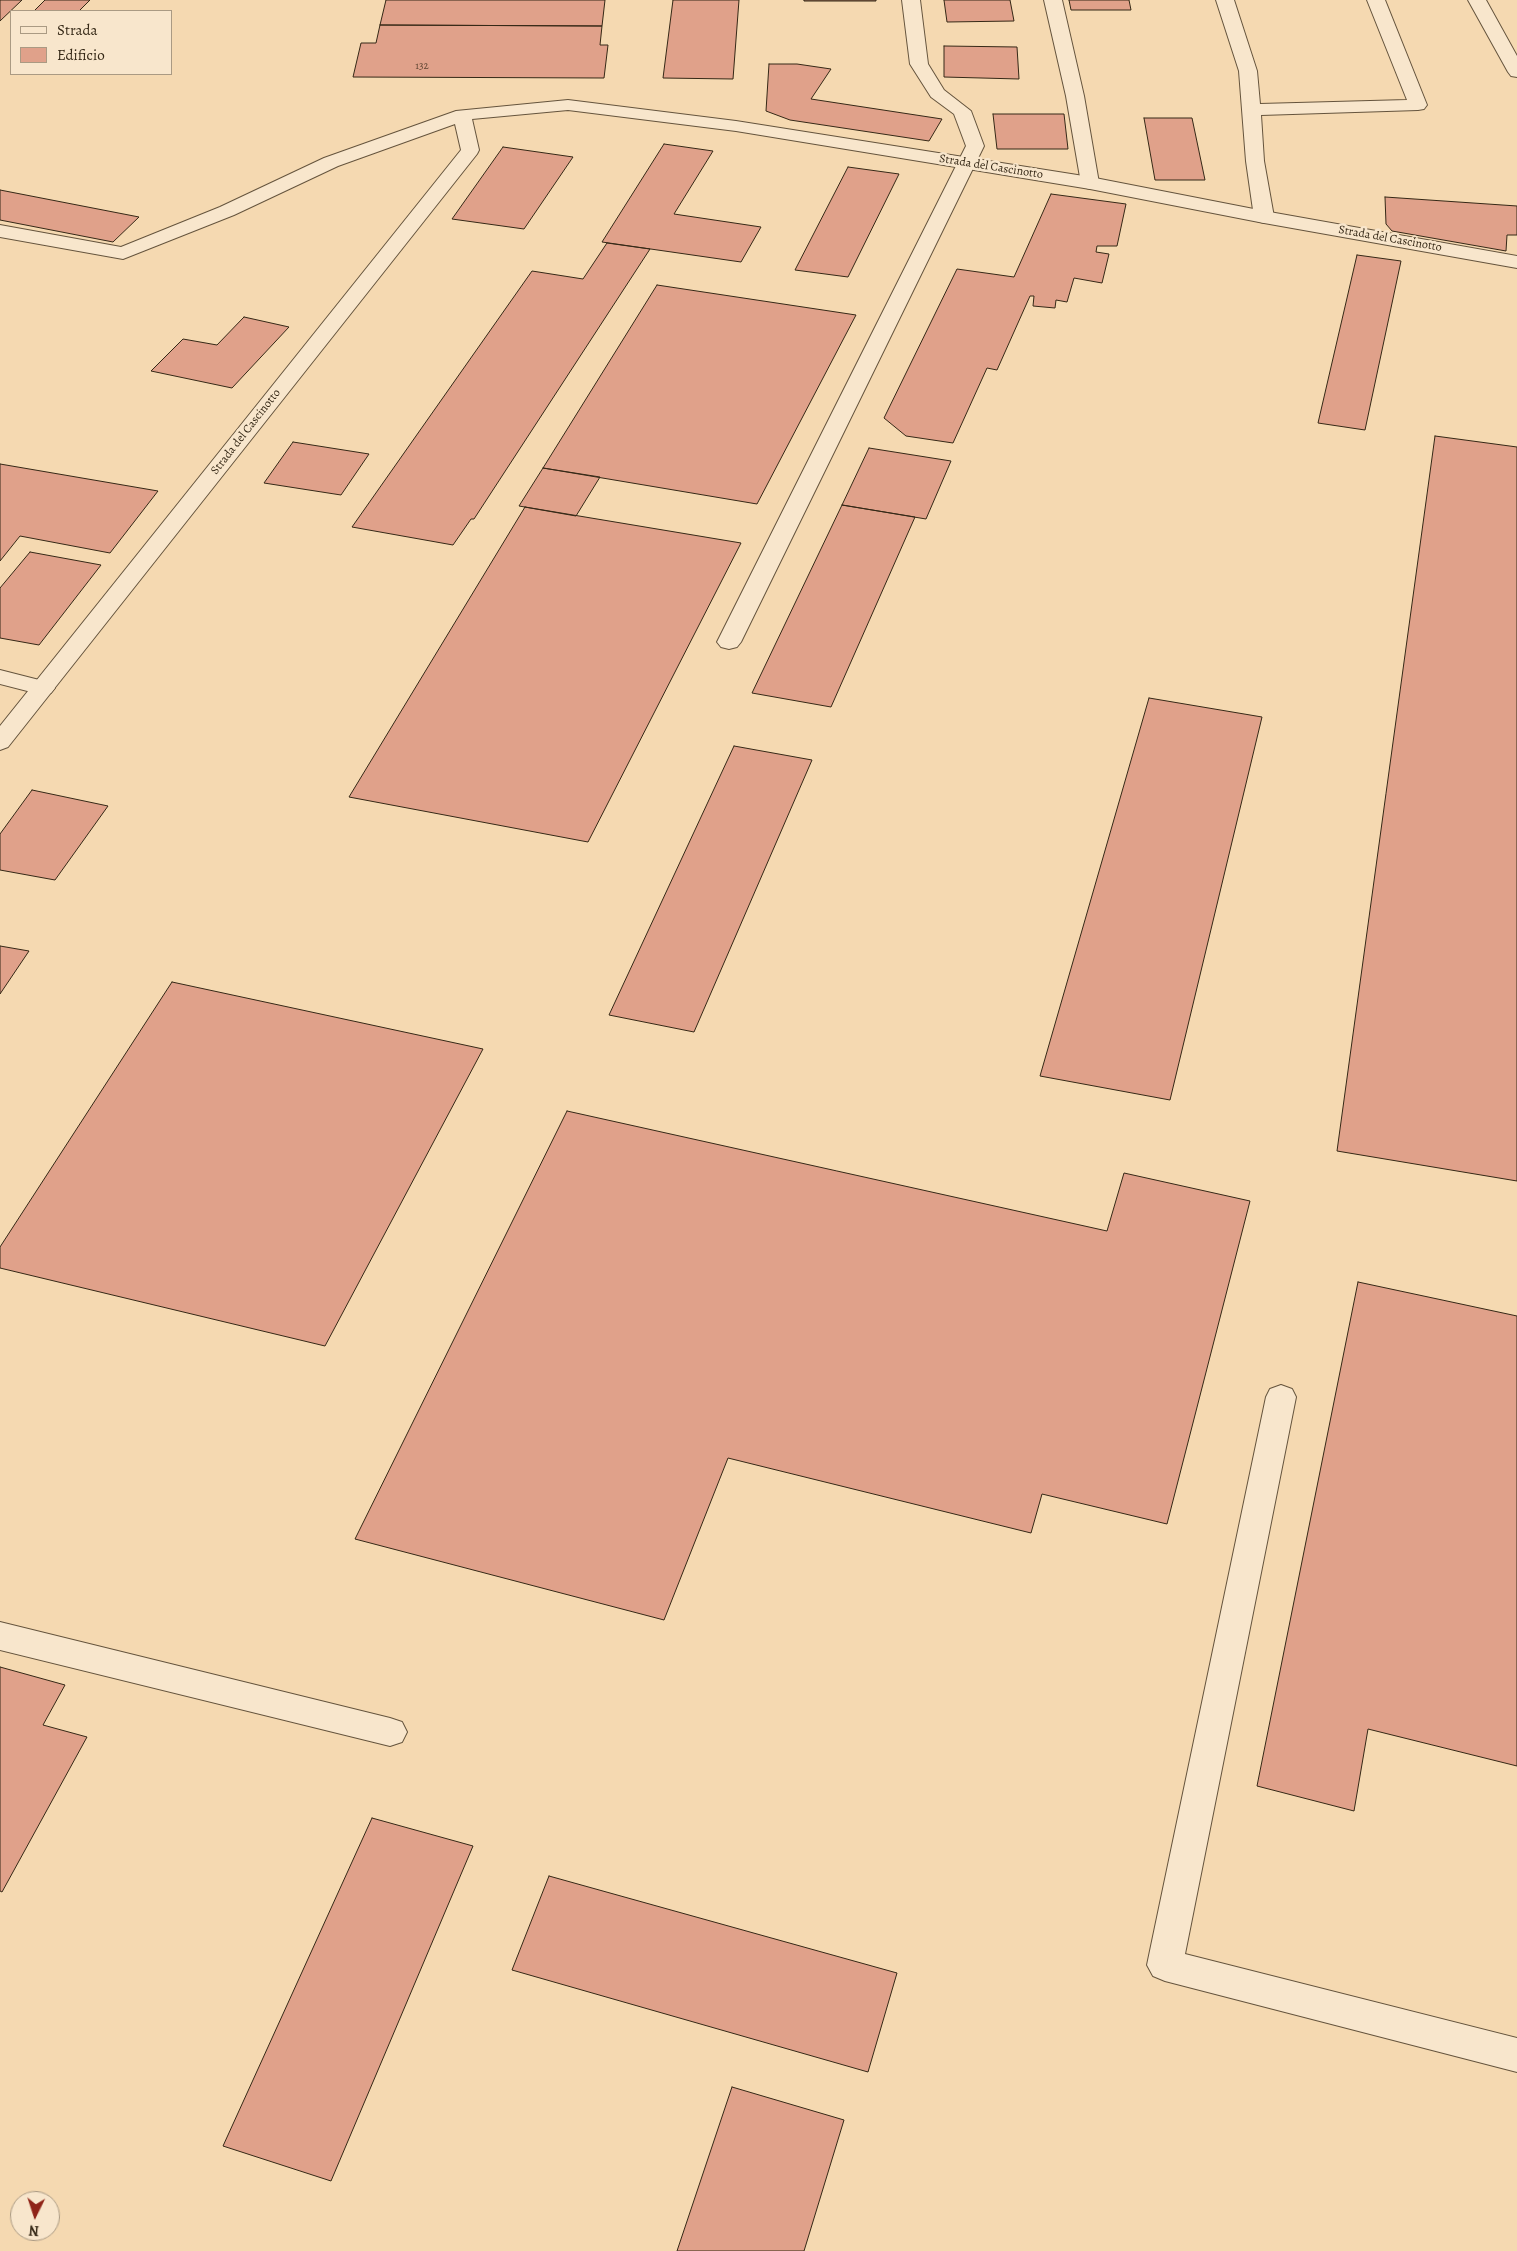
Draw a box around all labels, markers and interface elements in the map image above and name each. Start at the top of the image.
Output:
legend [10,10,172,75]
text: Strada [57,20,98,40]
text: Edificio [57,45,105,65]
house number: 132 [415,59,429,73]
street label: Strada del Cascinotto [938,152,1044,182]
street label: Strada del Cascinotto [1337,223,1443,255]
street label: Strada del Cascinotto [208,386,284,478]
north arrow [10,2191,60,2241]
text: N [28,2221,40,2240]

